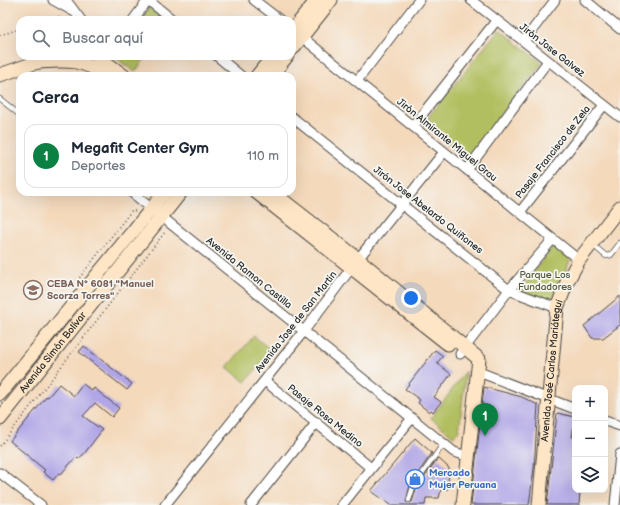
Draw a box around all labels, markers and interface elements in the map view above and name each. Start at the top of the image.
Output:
search box [16,16,296,60]
street label: Jirón Jose Galvez [517,21,587,79]
icon: search [30,27,52,49]
text: Buscar aquí [62,29,143,48]
text: Cerca [32,88,79,108]
street label: Jirón Almirante Miguel Grau [394,96,500,184]
street label: Pasaje Francisco de Zela [513,103,593,201]
text: Megafit Center Gym [71,139,209,158]
text: 1 [43,148,49,164]
text: 110 m [247,148,279,164]
text: Deportes [71,158,126,174]
street label: Jirón Jose Abelardo Quiñones [371,164,485,256]
street label: Avenida Ramon Castilla [204,235,295,311]
street label: Avenida Jose de San Martin [253,269,340,375]
park label: Parque Los Fundadores [518,269,572,293]
place label: CEBA N° 6081 "Manuel Scorza Torres" [47,278,154,302]
school or university icon: CEBA N° 6081 "Manuel Scorza Torres" [22,279,44,301]
your location [401,288,421,308]
street label: Avenida José Carlos Mariátegui [539,298,566,442]
street label: Avenida Simón Bolívar [17,309,89,395]
street label: Pasaje Rosa Medino [285,382,365,450]
map controls [572,385,608,493]
button: + [572,385,608,421]
pin: 1 [472,403,498,436]
button: − [572,421,608,457]
button: layers [572,457,608,493]
place label: Mercado Mujer Peruana [429,467,497,491]
shop icon: Mercado Mujer Peruana [404,468,426,490]

